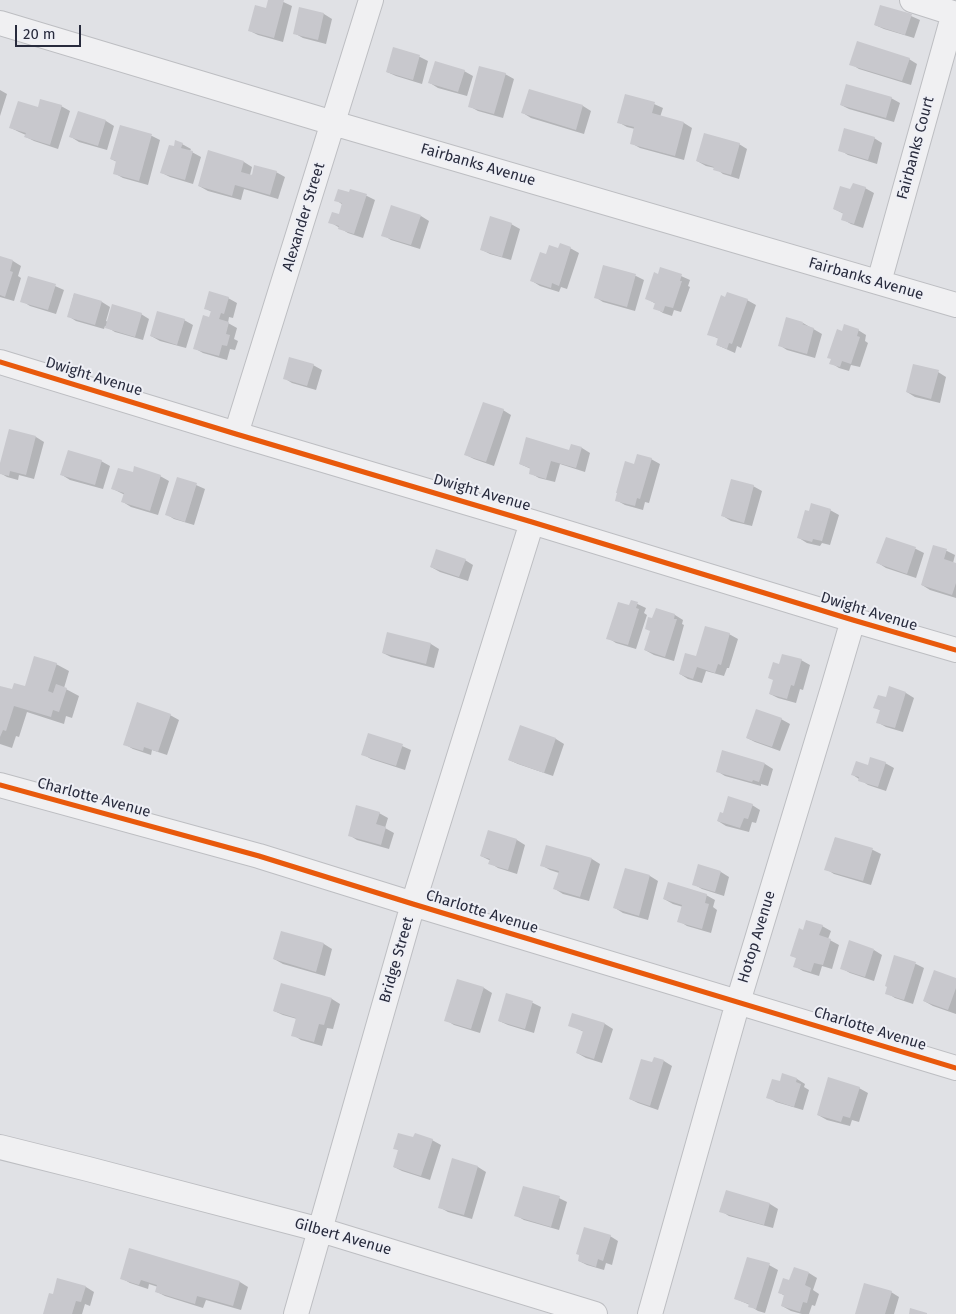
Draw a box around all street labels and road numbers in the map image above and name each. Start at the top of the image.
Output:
street label: Fairbanks Court [894,95,938,201]
street label: Fairbanks Avenue [418,140,538,190]
street label: Alexander Street [279,161,329,273]
street label: Fairbanks Avenue [806,254,926,304]
street label: Dwight Avenue [43,354,145,400]
street label: Dwight Avenue [431,471,533,515]
street label: Dwight Avenue [818,589,920,635]
street label: Charlotte Avenue [35,774,153,822]
street label: Charlotte Avenue [424,886,540,938]
street label: Hotop Avenue [734,889,780,985]
street label: Bridge Street [376,915,418,1005]
street label: Charlotte Avenue [812,1003,928,1055]
street label: Gilbert Avenue [292,1215,394,1259]

